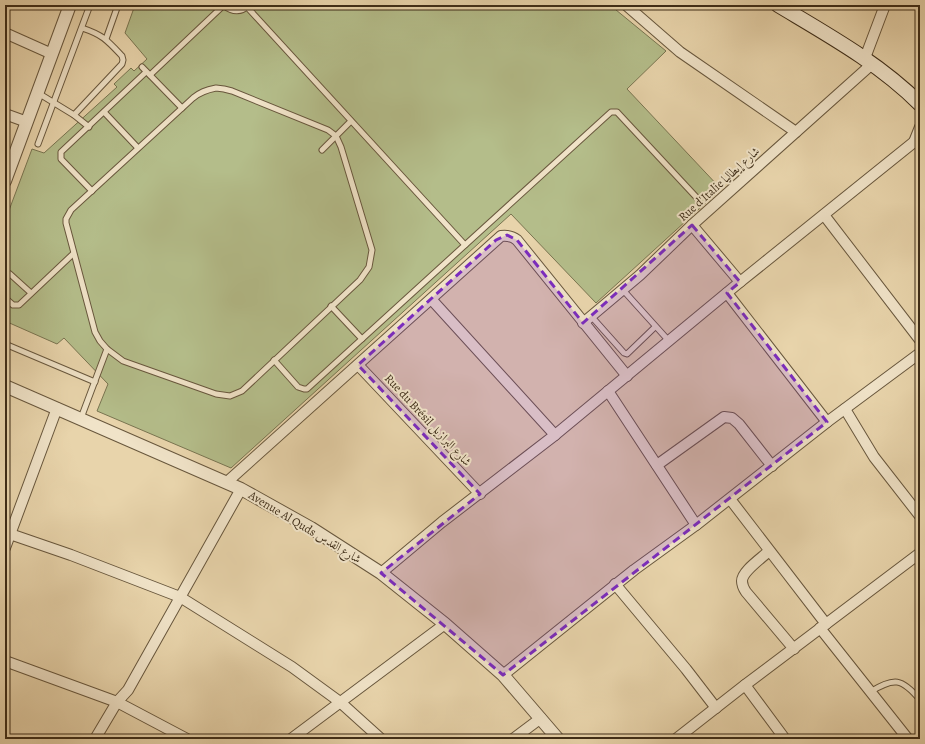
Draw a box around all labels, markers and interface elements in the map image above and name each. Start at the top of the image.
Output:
street label: Rue d'Italie شارع إيطاليا [675,143,765,227]
street label: Rue du Brésil شارع البرازيل [379,371,475,472]
street label: Avenue Al Quds شارع القدس [243,486,364,570]

